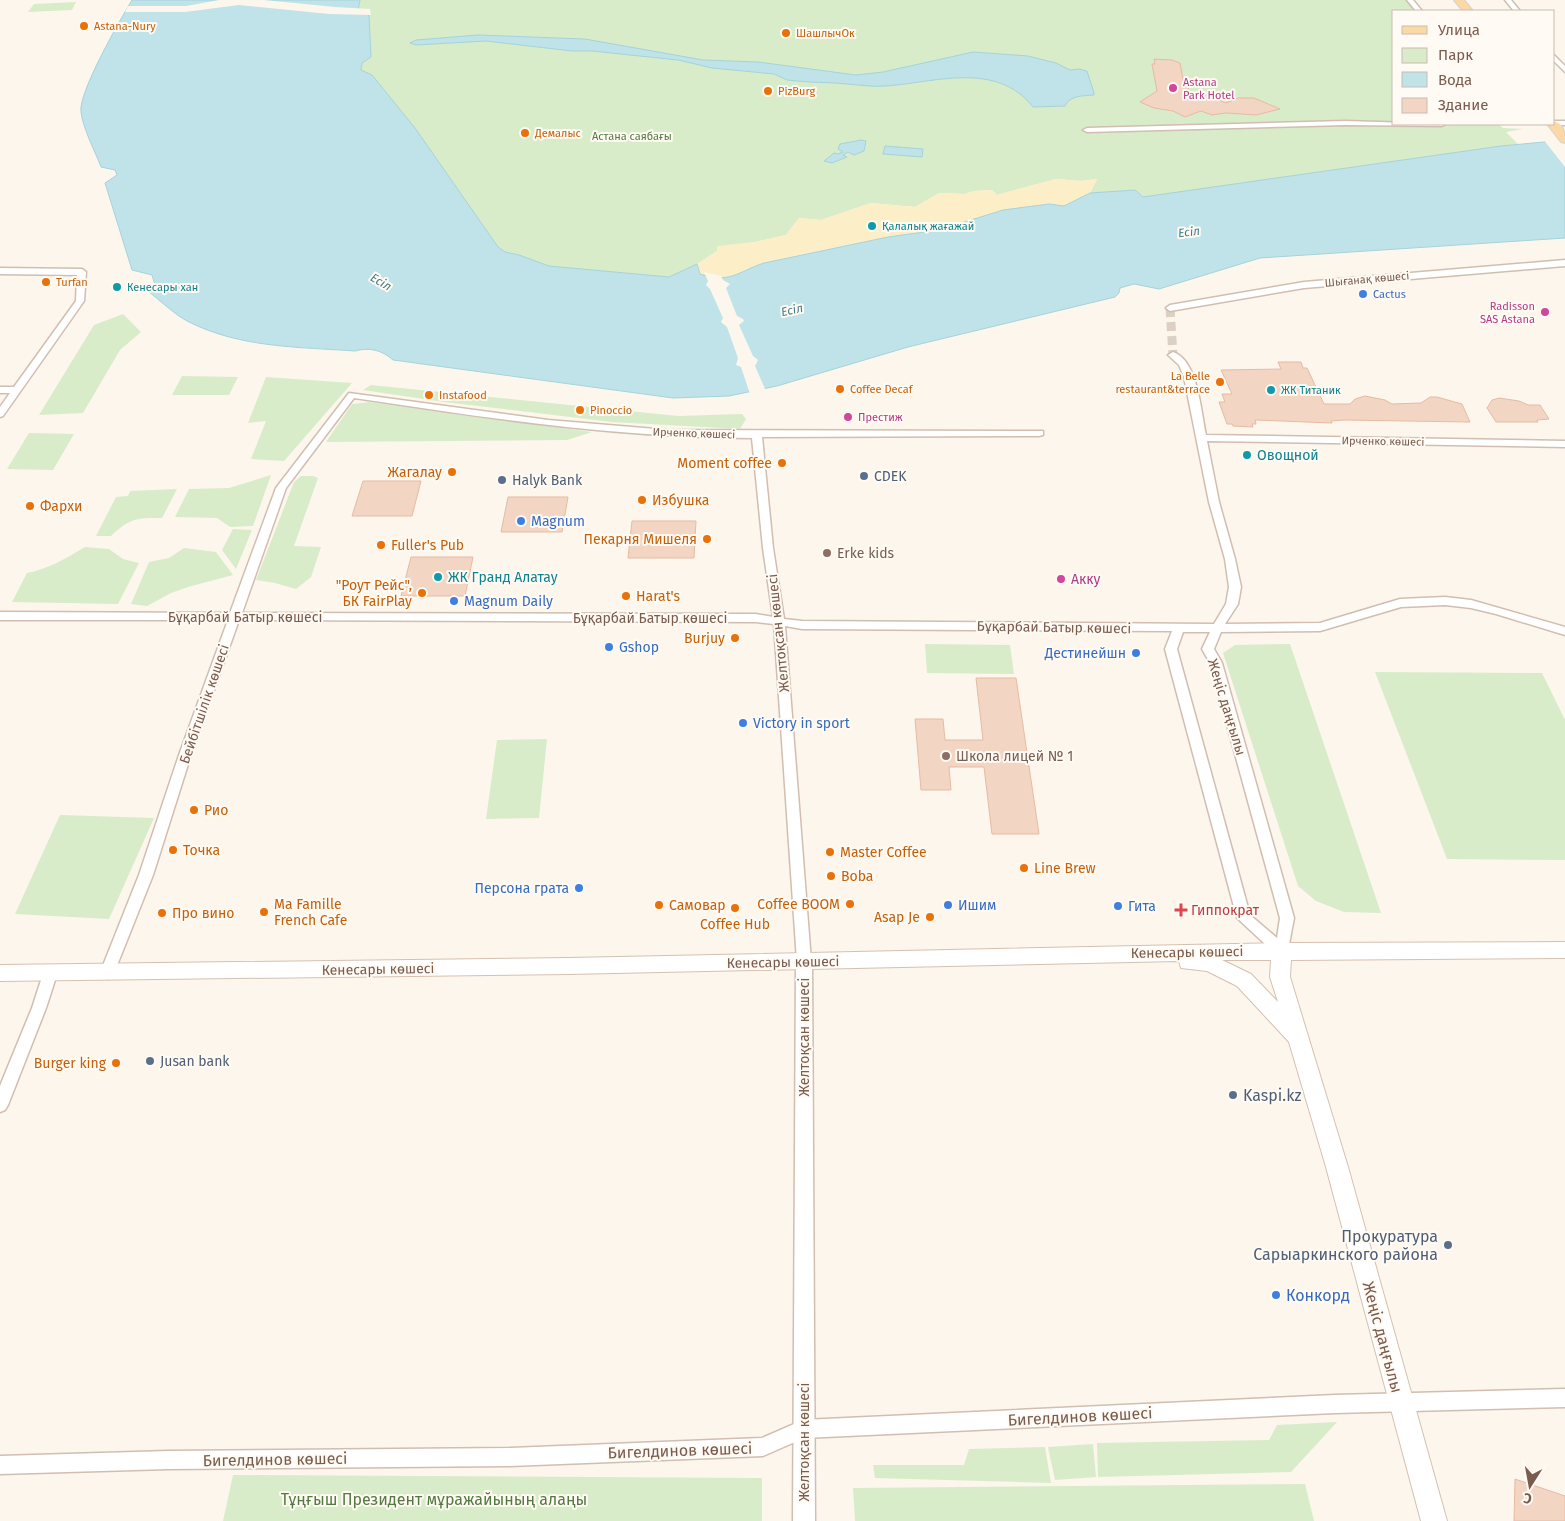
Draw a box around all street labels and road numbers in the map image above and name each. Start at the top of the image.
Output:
street label: Шығанақ көшесі [1324,269,1410,290]
street label: Ирченко көшесі [652,426,736,441]
street label: Ирченко көшесі [1342,434,1424,449]
street label: Желтоқсан көшесі [764,573,793,693]
street label: Бұқарбай Батыр көшесі [168,609,322,626]
street label: Бұқарбай Батыр көшесі [573,610,727,627]
street label: Бұқарбай Батыр көшесі [977,618,1131,637]
street label: Бейбітшілік көшесі [176,642,233,766]
street label: Жеңіс даңғылы [1204,657,1249,757]
street label: Кенесары көшесі [1130,943,1244,962]
street label: Кенесары көшесі [726,953,840,972]
street label: Кенесары көшесі [321,960,435,979]
street label: Желтоқсан көшесі [796,977,813,1097]
street label: Жеңіс даңғылы [1359,1279,1406,1395]
street label: Желтоқсан көшесі [796,1382,813,1502]
street label: Бигелдинов көшесі [1007,1403,1153,1430]
street label: Бигелдинов көшесі [607,1438,753,1463]
street label: Бигелдинов көшесі [202,1449,348,1470]

